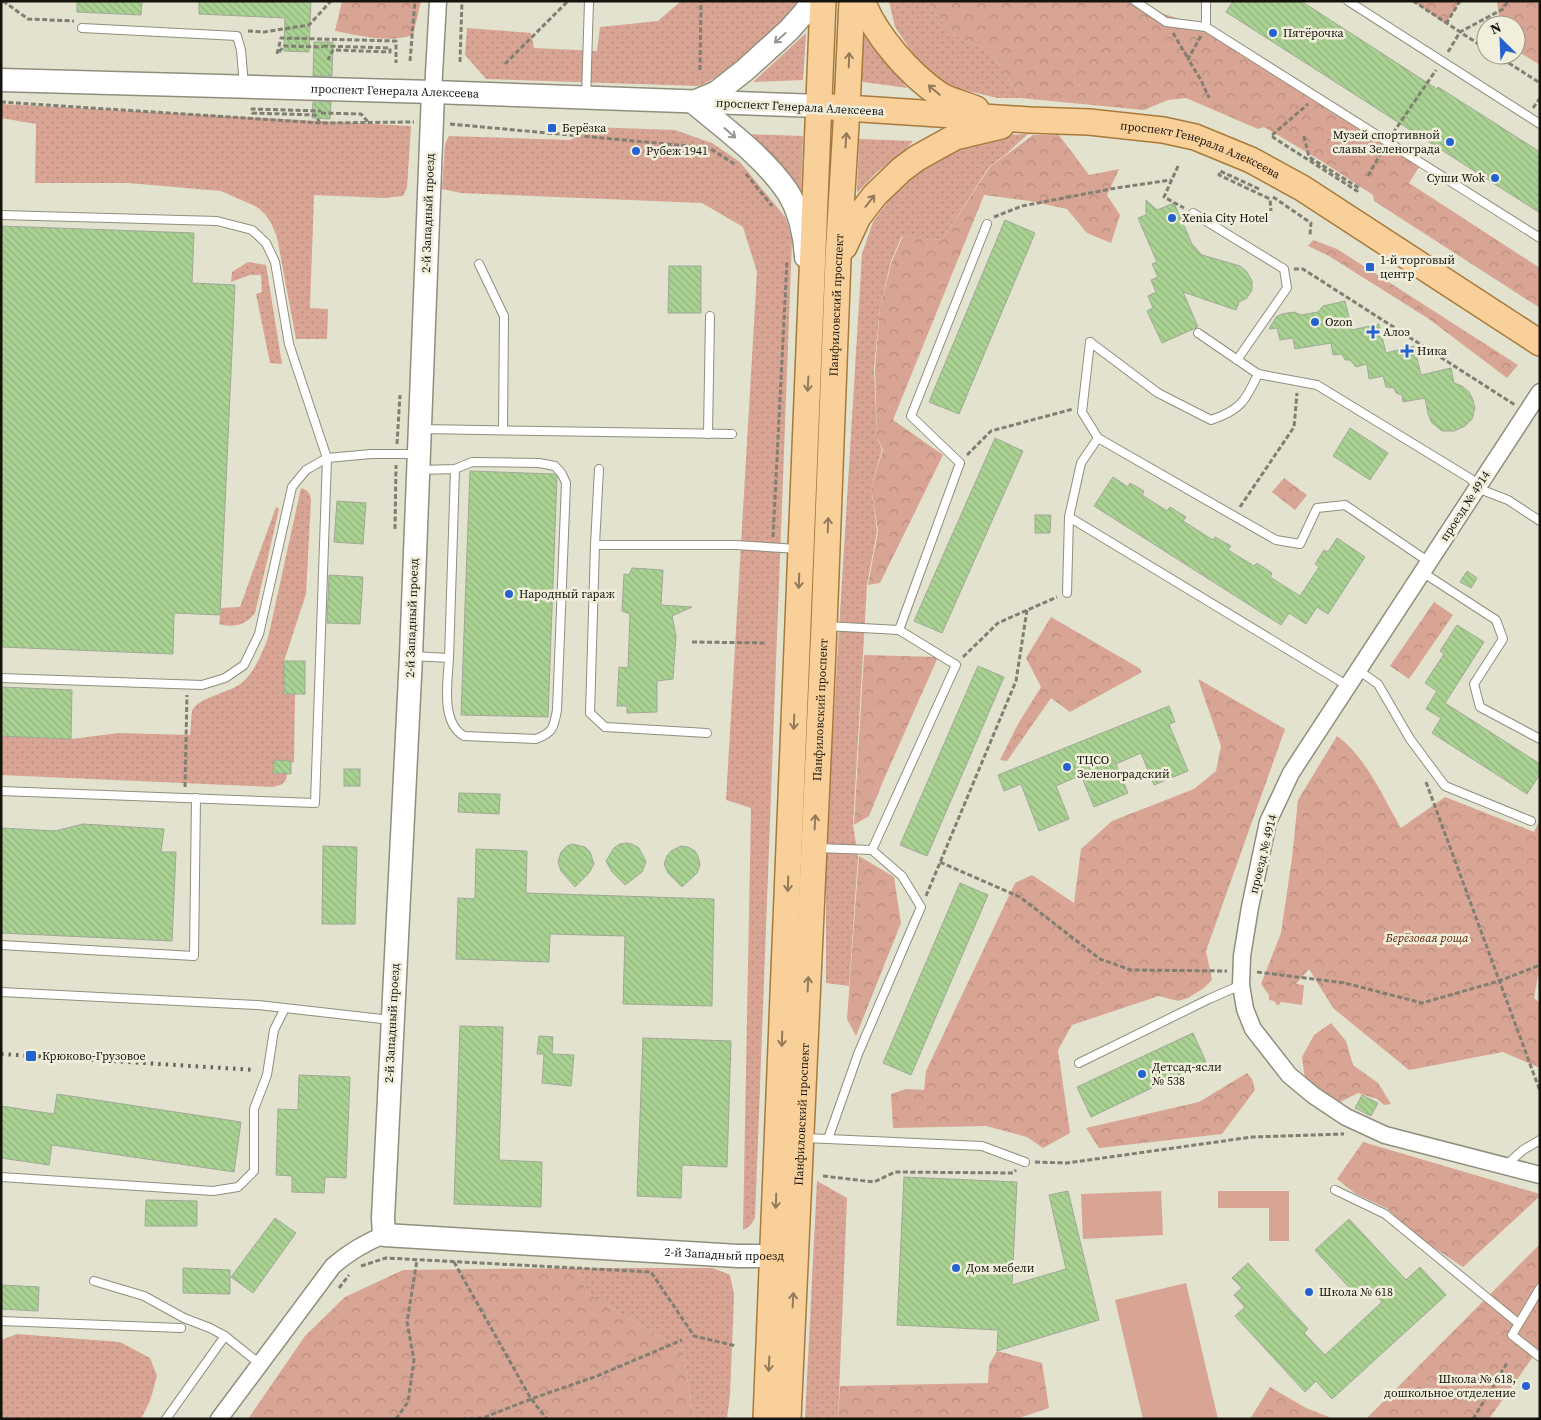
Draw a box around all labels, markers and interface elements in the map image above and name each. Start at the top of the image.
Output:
north arrow [1476,15,1526,65]
text: N [1487,17,1504,39]
place label: Пятёрочка [1283,25,1344,41]
marker: Пятёрочка [1267,27,1279,39]
one-way arrow [773,32,786,44]
one-way arrow [845,52,854,68]
street label: проспект Генерала Алексеева [311,81,480,102]
one-way arrow [928,84,941,96]
street label: проспект Генерала Алексеева [716,95,885,119]
street label: проспект Генерала Алексеева [1119,117,1284,183]
place label: Берёзка [562,120,607,136]
marker: Берёзка [546,122,558,134]
one-way arrow [724,127,737,139]
place label: Музей спортивной славы Зеленограда [1332,127,1441,157]
one-way arrow [841,132,850,148]
marker: Музей спортивной славы Зеленограда [1444,136,1456,148]
place label: Рубеж 1941 [646,143,708,159]
marker: Рубеж 1941 [630,145,642,157]
street label: 2-й Западный проезд [418,153,438,273]
place label: Суши Wok [1427,170,1485,186]
marker: Суши Wok [1489,172,1501,184]
one-way arrow [865,195,876,208]
place label: Xenia City Hotel [1182,210,1269,226]
marker: Xenia City Hotel [1166,212,1178,224]
street label: Панфиловский проспект [826,233,848,377]
place label: 1-й торговый центр [1380,252,1455,282]
marker: 1-й торговый центр [1364,261,1376,273]
place label: Ozon [1325,314,1353,330]
marker: Ozon [1309,316,1321,328]
place label: Алоэ [1383,324,1410,340]
marker: Алоэ [1367,326,1379,338]
place label: Ника [1417,343,1448,359]
marker: Ника [1401,345,1413,357]
one-way arrow [803,376,812,392]
street label: проезд № 4914 [1436,468,1494,544]
one-way arrow [823,517,833,534]
street label: 2-й Западный проезд [402,558,422,678]
one-way arrow [794,573,804,589]
place label: Народный гараж [519,586,615,602]
marker: Народный гараж [503,588,515,600]
street label: Панфиловский проспект [809,637,831,781]
one-way arrow [790,713,799,729]
place label: ТЦСО Зеленоградский [1077,752,1170,782]
marker: ТЦСО Зеленоградский [1061,761,1073,773]
street label: проезд № 4914 [1245,813,1281,895]
one-way arrow [810,814,820,830]
one-way arrow [783,876,793,892]
park label: Берёзовая роща [1385,930,1469,946]
street label: 2-й Западный проезд [381,963,403,1083]
one-way arrow [803,976,812,992]
one-way arrow [777,1031,786,1047]
street label: Панфиловский проспект [791,1042,813,1186]
place label: Крюково-Грузовое [42,1048,146,1064]
marker: Крюково-Грузовое [24,1049,38,1063]
place label: Детсад-ясли № 538 [1152,1059,1222,1089]
marker: Детсад-ясли № 538 [1136,1068,1148,1080]
one-way arrow [771,1193,780,1209]
street label: 2-й Западный проезд [664,1244,784,1264]
place label: Дом мебели [966,1260,1035,1276]
marker: Дом мебели [950,1262,962,1274]
place label: Школа № 618 [1319,1284,1393,1300]
marker: Школа № 618 [1303,1286,1315,1298]
one-way arrow [789,1292,798,1308]
one-way arrow [764,1355,773,1371]
place label: Школа № 618, дошкольное отделение [1384,1371,1516,1401]
marker: Школа № 618, дошкольное отделение [1520,1380,1532,1392]

